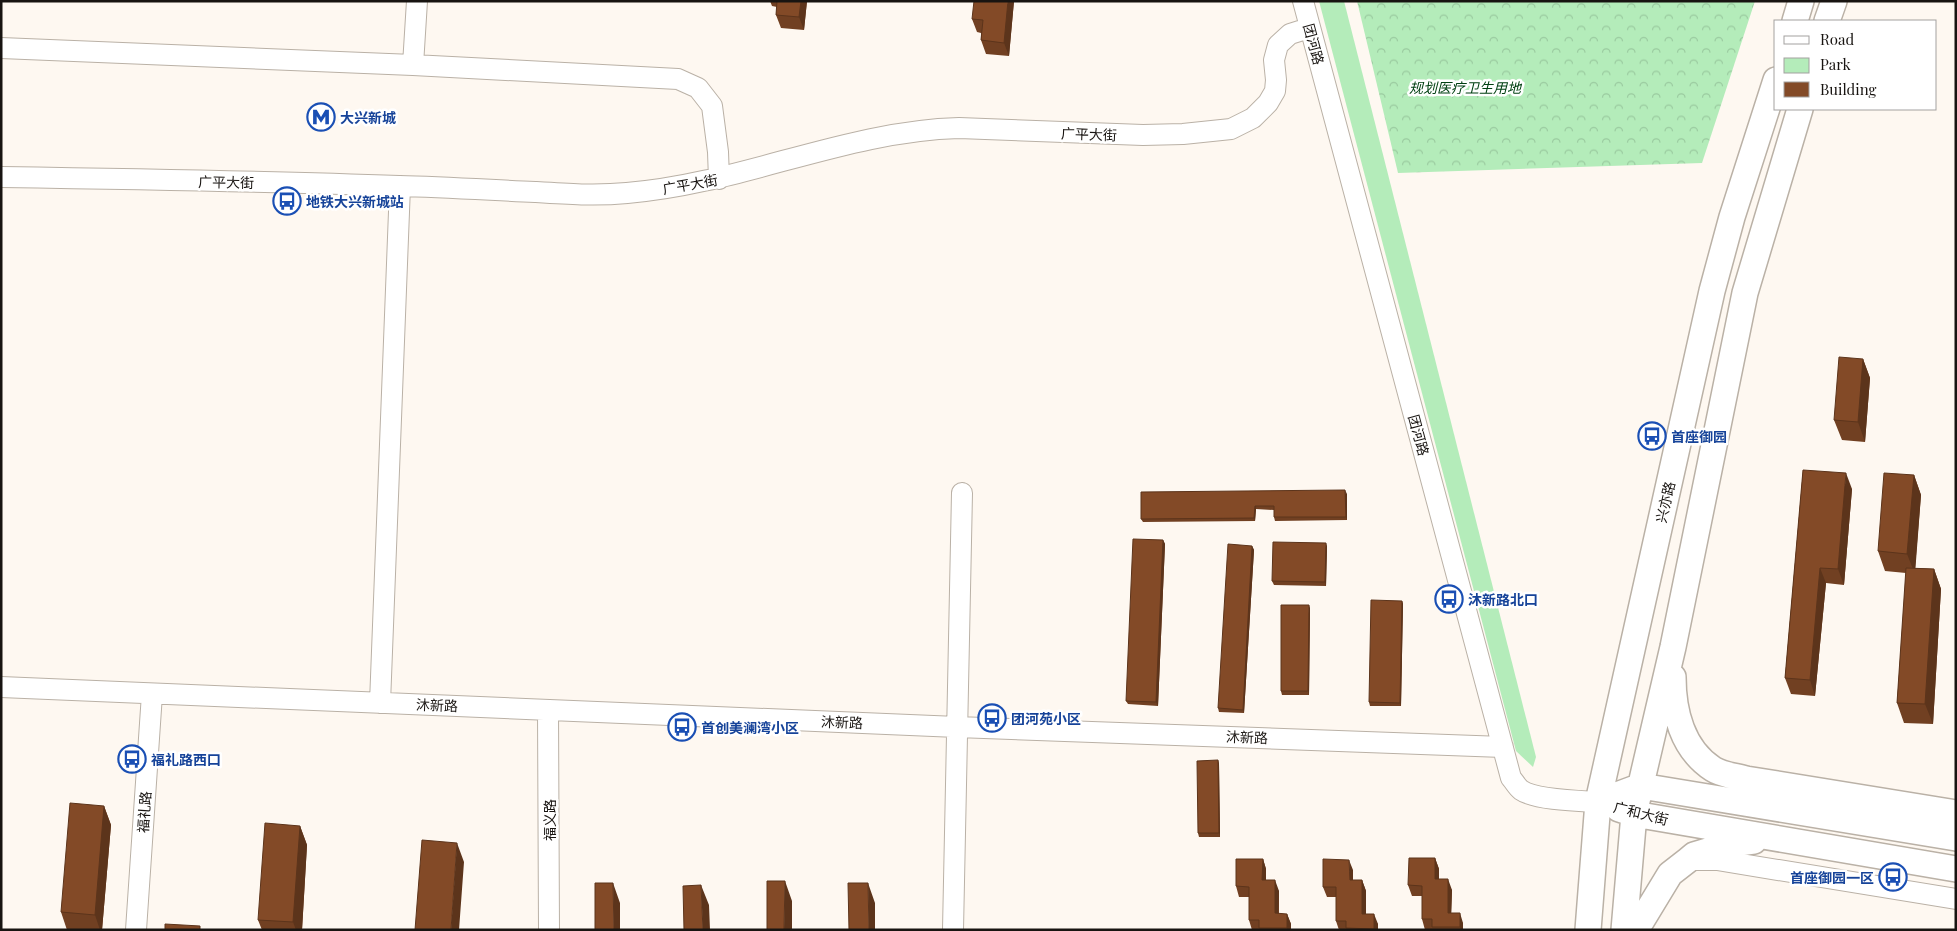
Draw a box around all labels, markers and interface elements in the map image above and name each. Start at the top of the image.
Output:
legend [1774,20,1937,110]
street label: 团河路 [1299,21,1329,67]
text: Road [1820,29,1854,49]
text: Park [1820,54,1852,74]
park label: 规划医疗卫生用地 [1409,78,1523,97]
text: Building [1820,79,1877,99]
metro station icon: 大兴新城 [306,102,336,132]
place label: 大兴新城 [340,108,396,127]
street label: 广平大街 [1061,124,1117,144]
street label: 广平大街 [661,170,719,198]
street label: 广平大街 [198,172,254,192]
bus stop icon: 地铁大兴新城站 [272,186,302,216]
place label: 地铁大兴新城站 [306,192,404,211]
street label: 团河路 [1404,412,1434,458]
bus stop icon: 首座御园 [1637,421,1667,451]
place label: 首座御园 [1671,427,1727,446]
street label: 兴亦路 [1651,479,1679,525]
bus stop icon: 沐新路北口 [1434,584,1464,614]
place label: 沐新路北口 [1468,590,1538,609]
street label: 沐新路 [416,695,458,715]
bus stop icon: 团河苑小区 [977,703,1007,733]
place label: 团河苑小区 [1011,709,1081,728]
bus stop icon: 首创美澜湾小区 [667,712,697,742]
street label: 沐新路 [821,712,863,732]
place label: 首创美澜湾小区 [701,718,799,737]
street label: 沐新路 [1226,727,1268,747]
bus stop icon: 福礼路西口 [117,744,147,774]
place label: 福礼路西口 [151,750,221,769]
street label: 福礼路 [133,790,155,834]
street label: 广和大街 [1612,797,1670,829]
street label: 福义路 [540,799,559,841]
bus stop icon: 首座御园一区 [1878,862,1908,892]
place label: 首座御园一区 [1790,868,1874,887]

